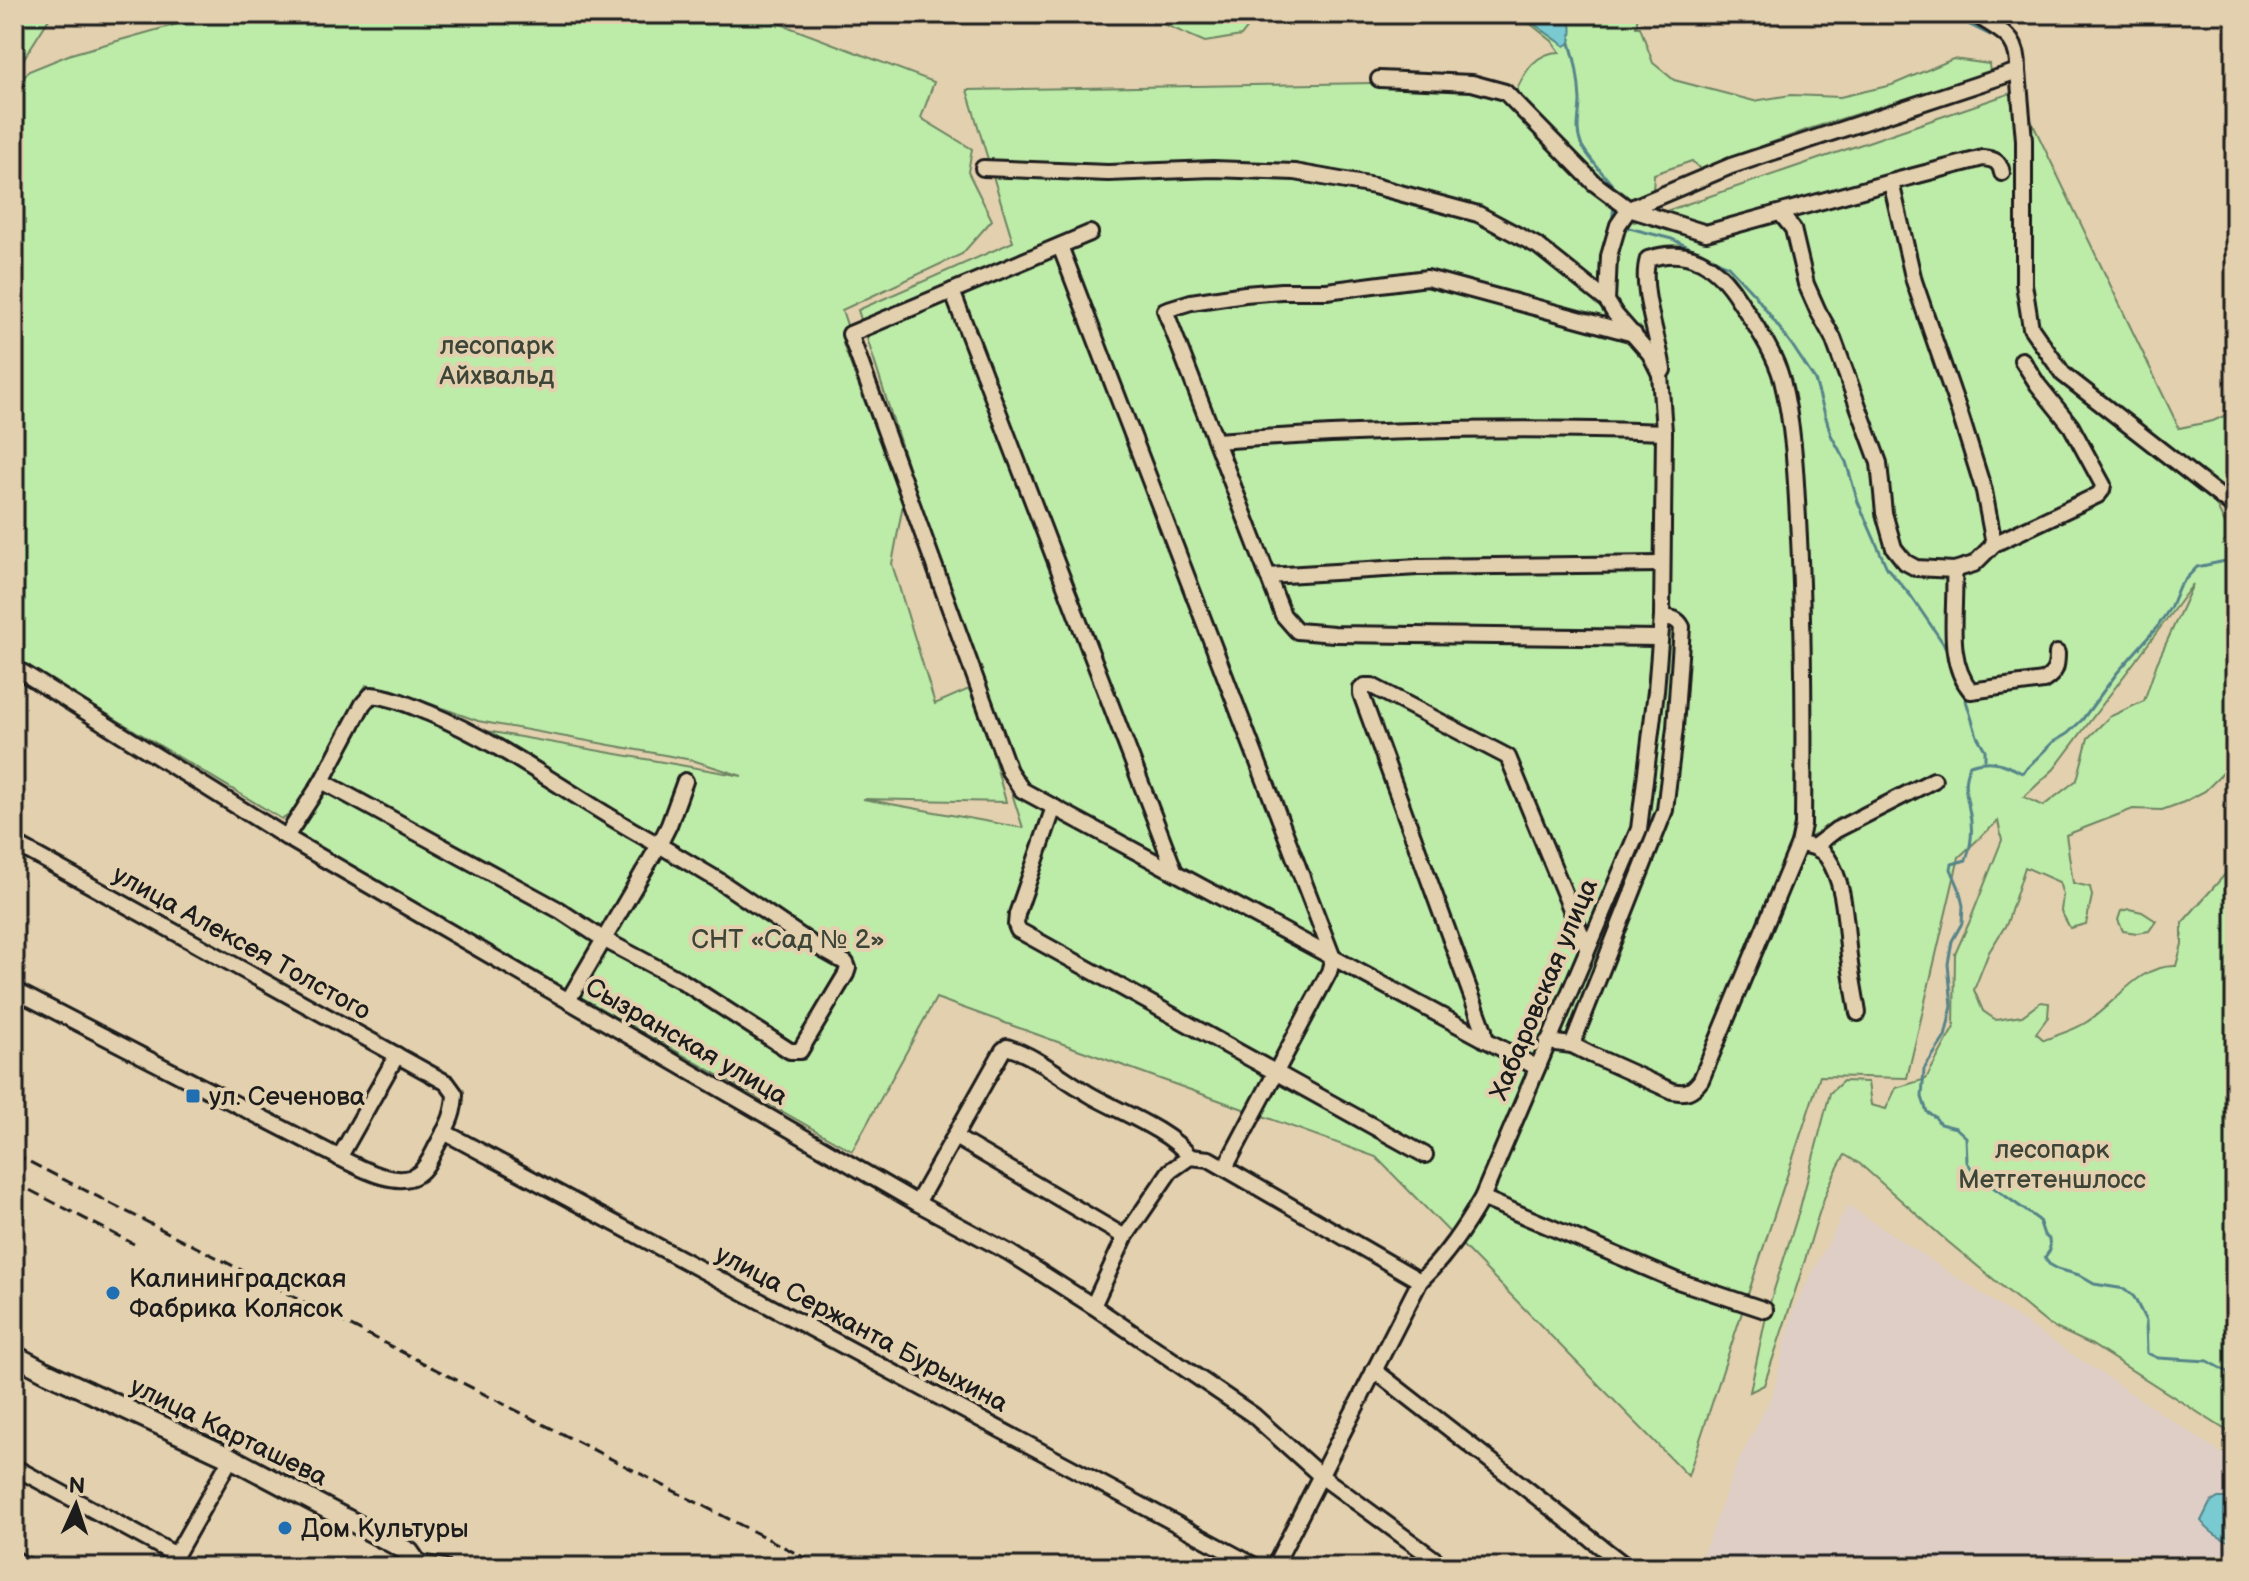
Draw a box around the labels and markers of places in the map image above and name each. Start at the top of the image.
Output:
place label: ул. Сеченова [209,1082,365,1113]
marker: ул. Сеченова [184,1087,202,1105]
place label: Калининградская Фабрика Колясок [129,1264,346,1325]
marker: Калининградская Фабрика Колясок [104,1284,122,1302]
place label: Дом Культуры [301,1514,469,1545]
marker: Дом Культуры [276,1519,294,1537]

